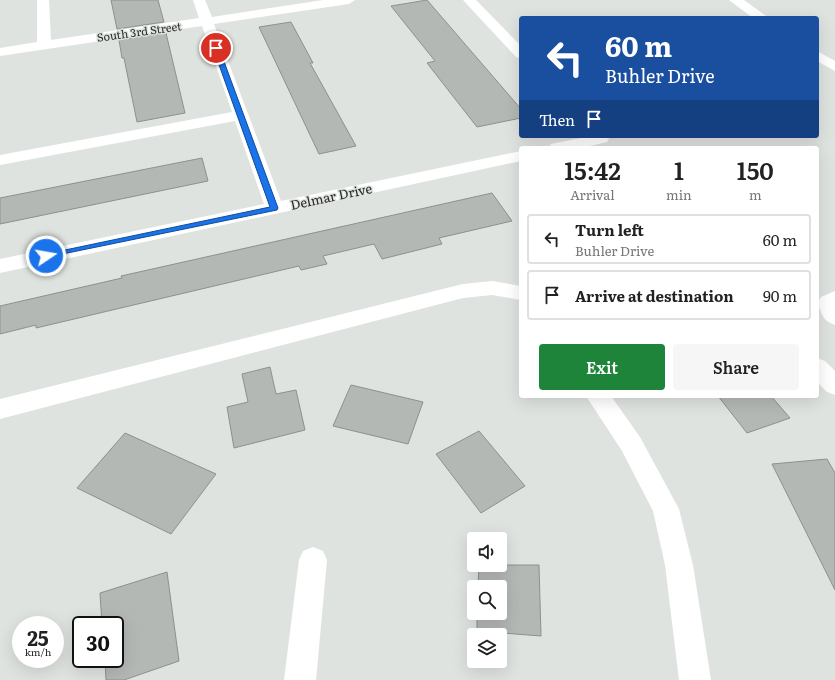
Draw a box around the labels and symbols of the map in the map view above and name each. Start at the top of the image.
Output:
street label: South 3rd Street [96,17,183,45]
pin [199,31,233,65]
street label: Delmar Drive [288,178,374,214]
position arrow [25,235,67,277]
speed limit sign: 30 [72,616,124,668]

